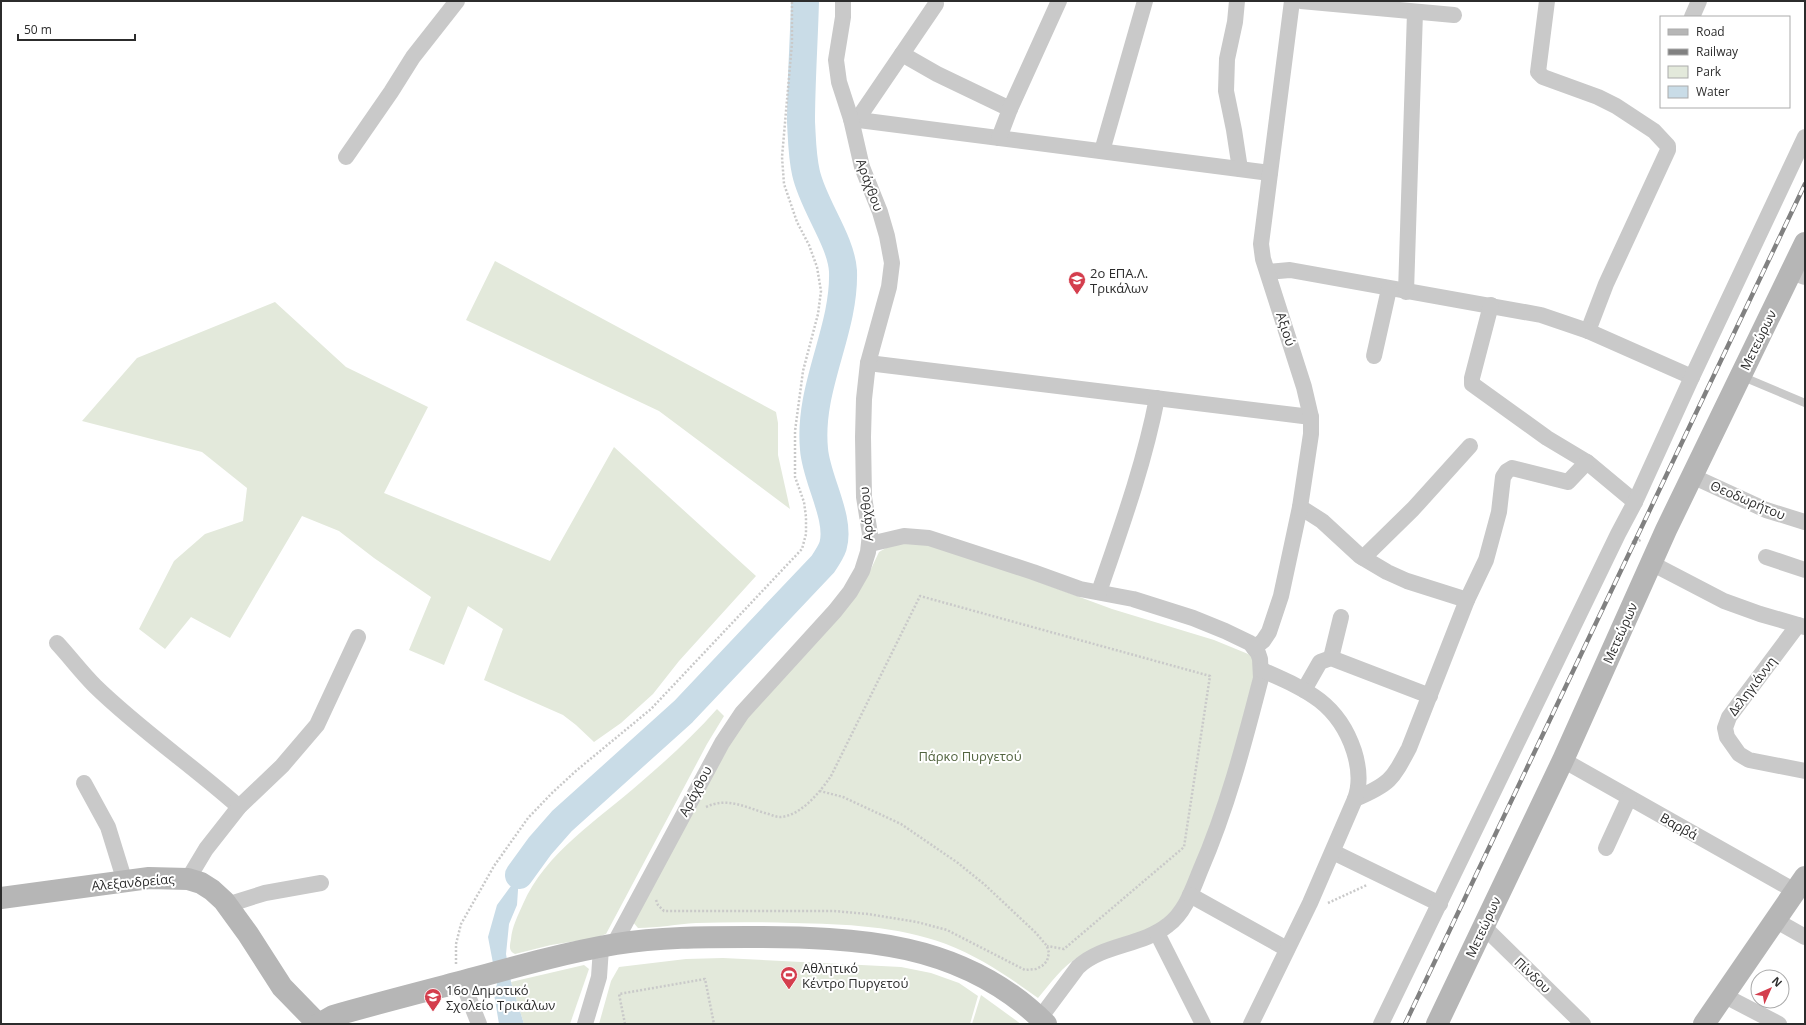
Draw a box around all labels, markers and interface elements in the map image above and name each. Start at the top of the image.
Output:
scale bar [18,16,135,42]
legend [1660,16,1790,108]
text: 50 m [24,21,52,38]
text: Road [1696,23,1725,40]
text: Railway [1696,43,1739,60]
text: Park [1696,63,1722,80]
text: Water [1696,83,1730,100]
street label: Αράχθου [852,156,888,214]
place label: 2ο ΕΠΑ.Λ. Τρικάλων [1090,264,1148,297]
school or university icon: 2ο ΕΠΑ.Λ. Τρικάλων [1067,270,1087,295]
street label: Μετεώρων [1736,307,1780,373]
street label: Αξιού [1272,310,1300,348]
street label: Θεοδωρήτου [1708,476,1788,524]
street label: Αράχθου [855,486,877,542]
street label: Μετεώρων [1599,600,1641,666]
street label: Δεληγιάννη [1724,653,1780,719]
park label: Πάρκο Πυργετού [918,747,1022,765]
street label: Αράχθου [674,763,716,819]
street label: Βαρβά [1657,808,1701,844]
street label: Αλεξανδρείας [91,869,175,895]
street label: Μετεώρων [1461,894,1505,960]
street label: Πίνδου [1511,953,1555,997]
place label: Αθλητικό Κέντρο Πυργετού [802,959,908,992]
sports icon: Αθλητικό Κέντρο Πυργετού [779,965,799,990]
north arrow [1750,969,1790,1009]
text: N [1769,973,1786,990]
place label: 16ο Δημοτικό Σχολείο Τρικάλων [446,981,555,1014]
school or university icon: 16ο Δημοτικό Σχολείο Τρικάλων [423,987,443,1012]

